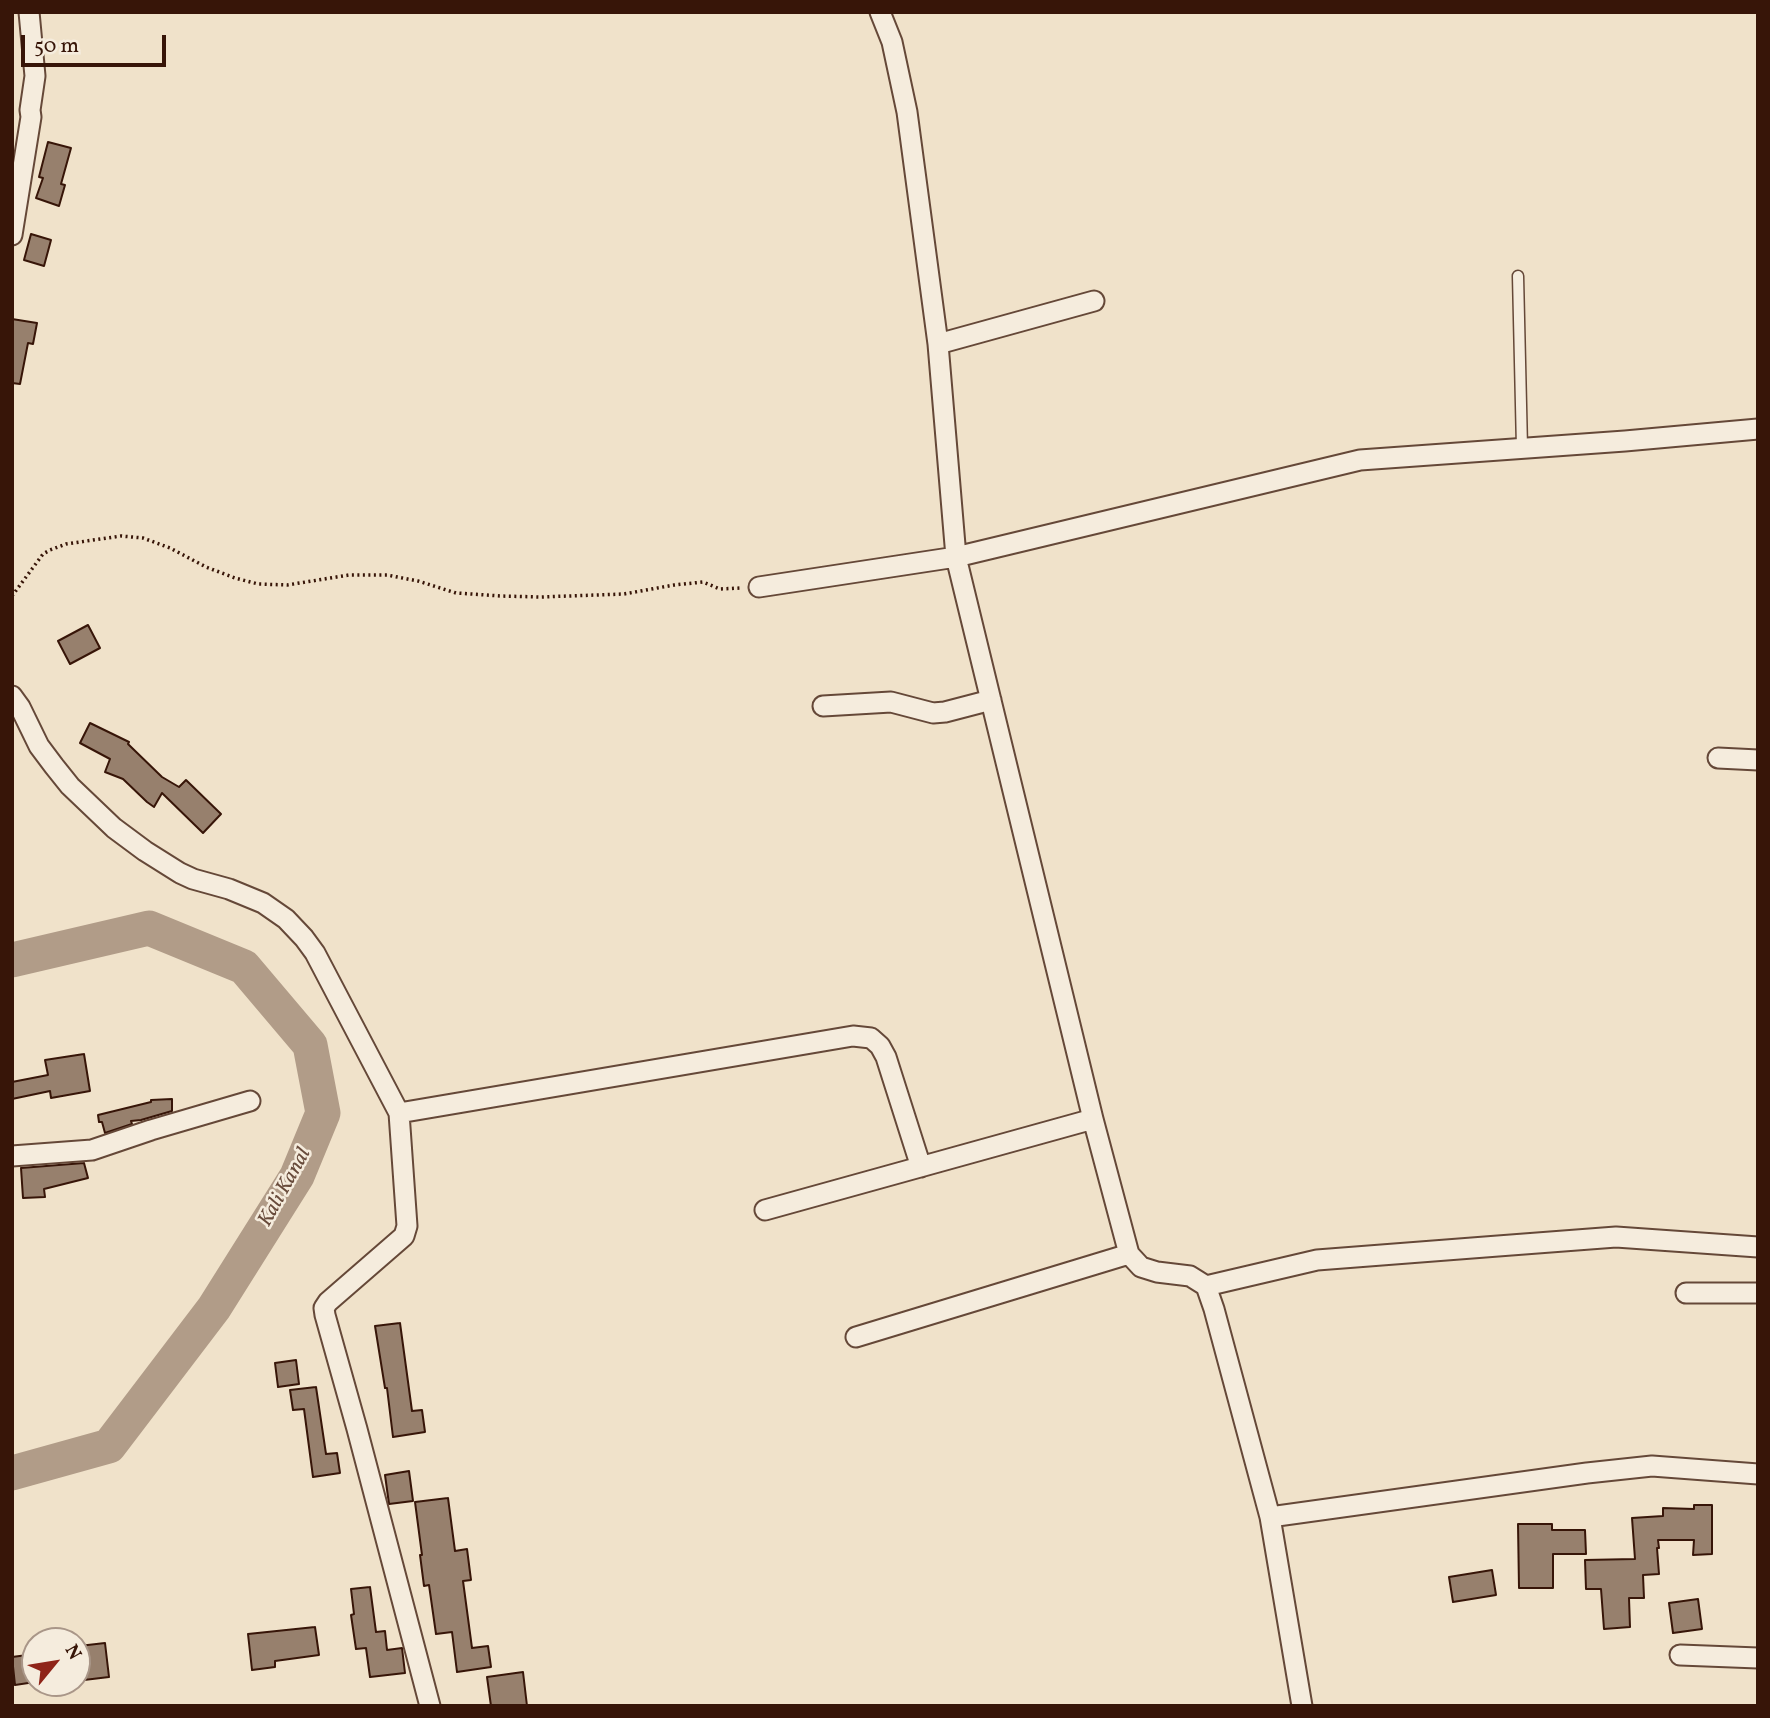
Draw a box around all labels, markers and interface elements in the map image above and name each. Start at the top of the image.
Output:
scale bar [24,21,170,65]
text: 50 m [34,32,79,61]
water label: Kali Kanal [254,1144,318,1232]
north arrow [21,1627,91,1697]
text: N [58,1640,87,1665]

